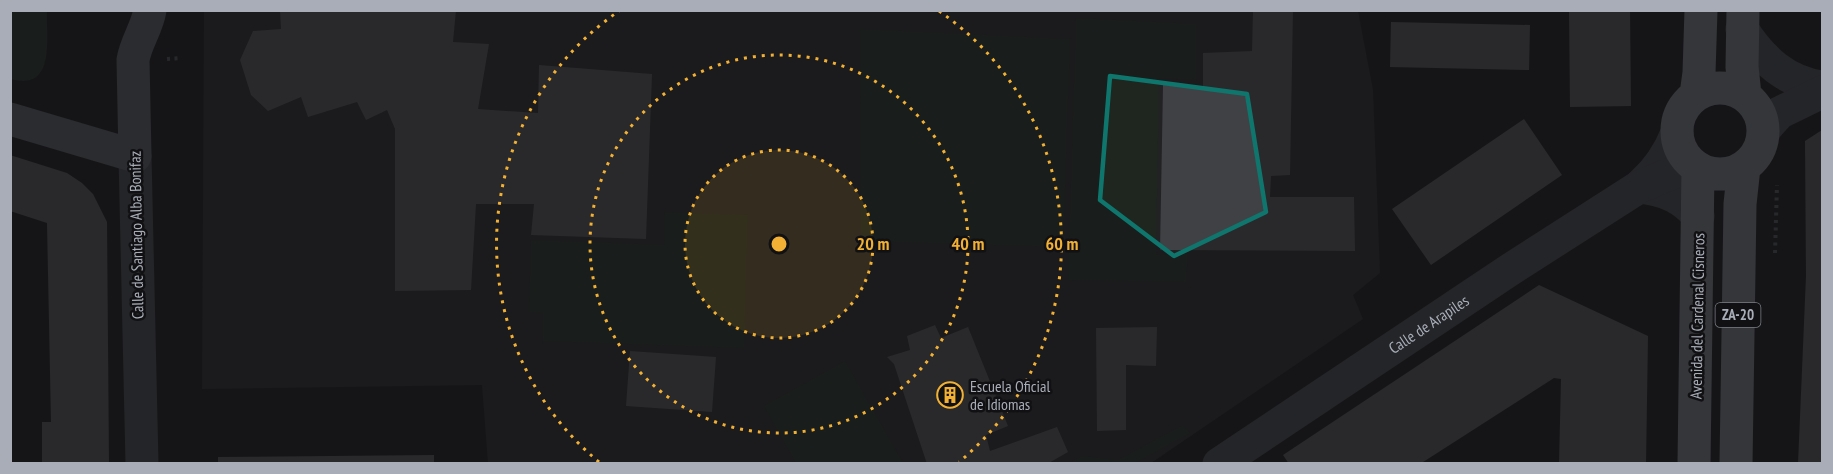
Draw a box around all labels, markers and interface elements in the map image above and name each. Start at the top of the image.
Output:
street label: Calle de Santiago Alba Bonifaz [125,150,147,319]
text: 20 m [857,232,889,255]
text: 40 m [952,232,984,255]
text: 60 m [1046,232,1078,255]
street label: Avenida del Cardenal Cisneros [1686,233,1708,399]
centre of rings [769,234,789,254]
street label: Calle de Arapiles [1385,290,1472,358]
road number: ZA-20 [1716,303,1760,327]
place label: Escuela Oficial de Idiomas [970,376,1050,414]
building icon: Escuela Oficial de Idiomas [935,380,965,410]

